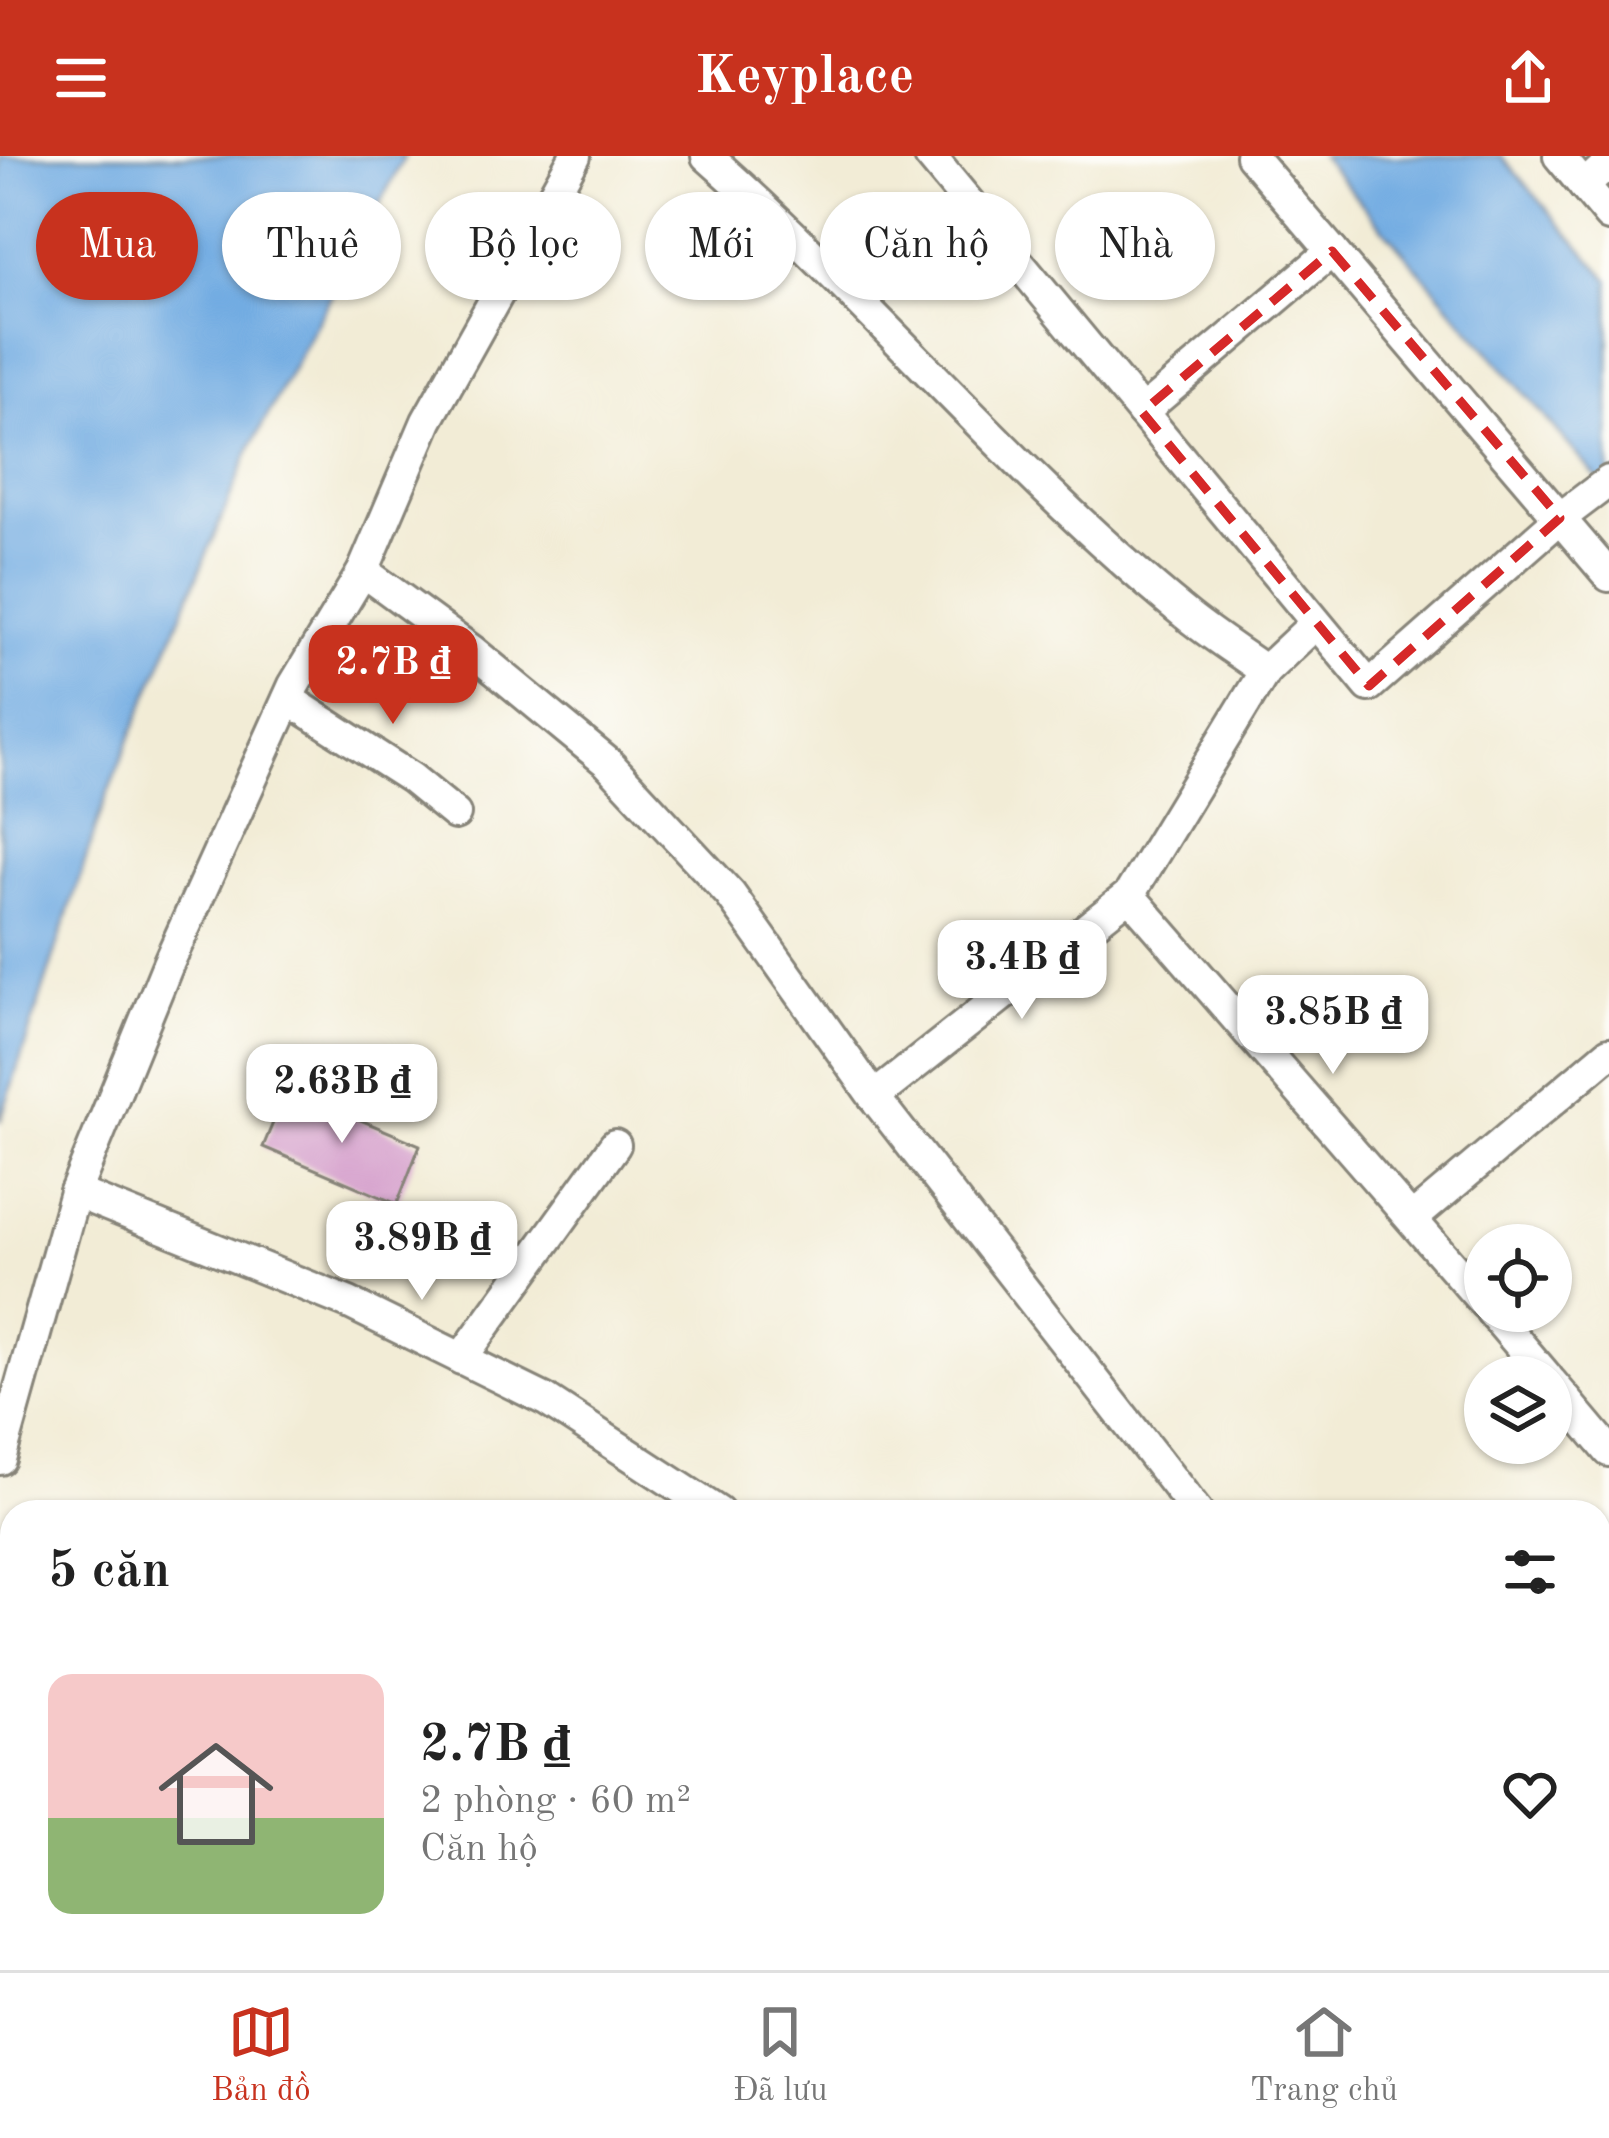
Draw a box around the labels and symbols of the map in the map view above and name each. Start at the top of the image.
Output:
pin: 2.7B ₫ [295,625,491,727]
pin: 3.4B ₫ [924,920,1120,1022]
pin: 3.85B ₫ [1222,975,1444,1077]
pin: 2.63B ₫ [231,1044,453,1146]
pin: 3.89B ₫ [311,1201,533,1303]

